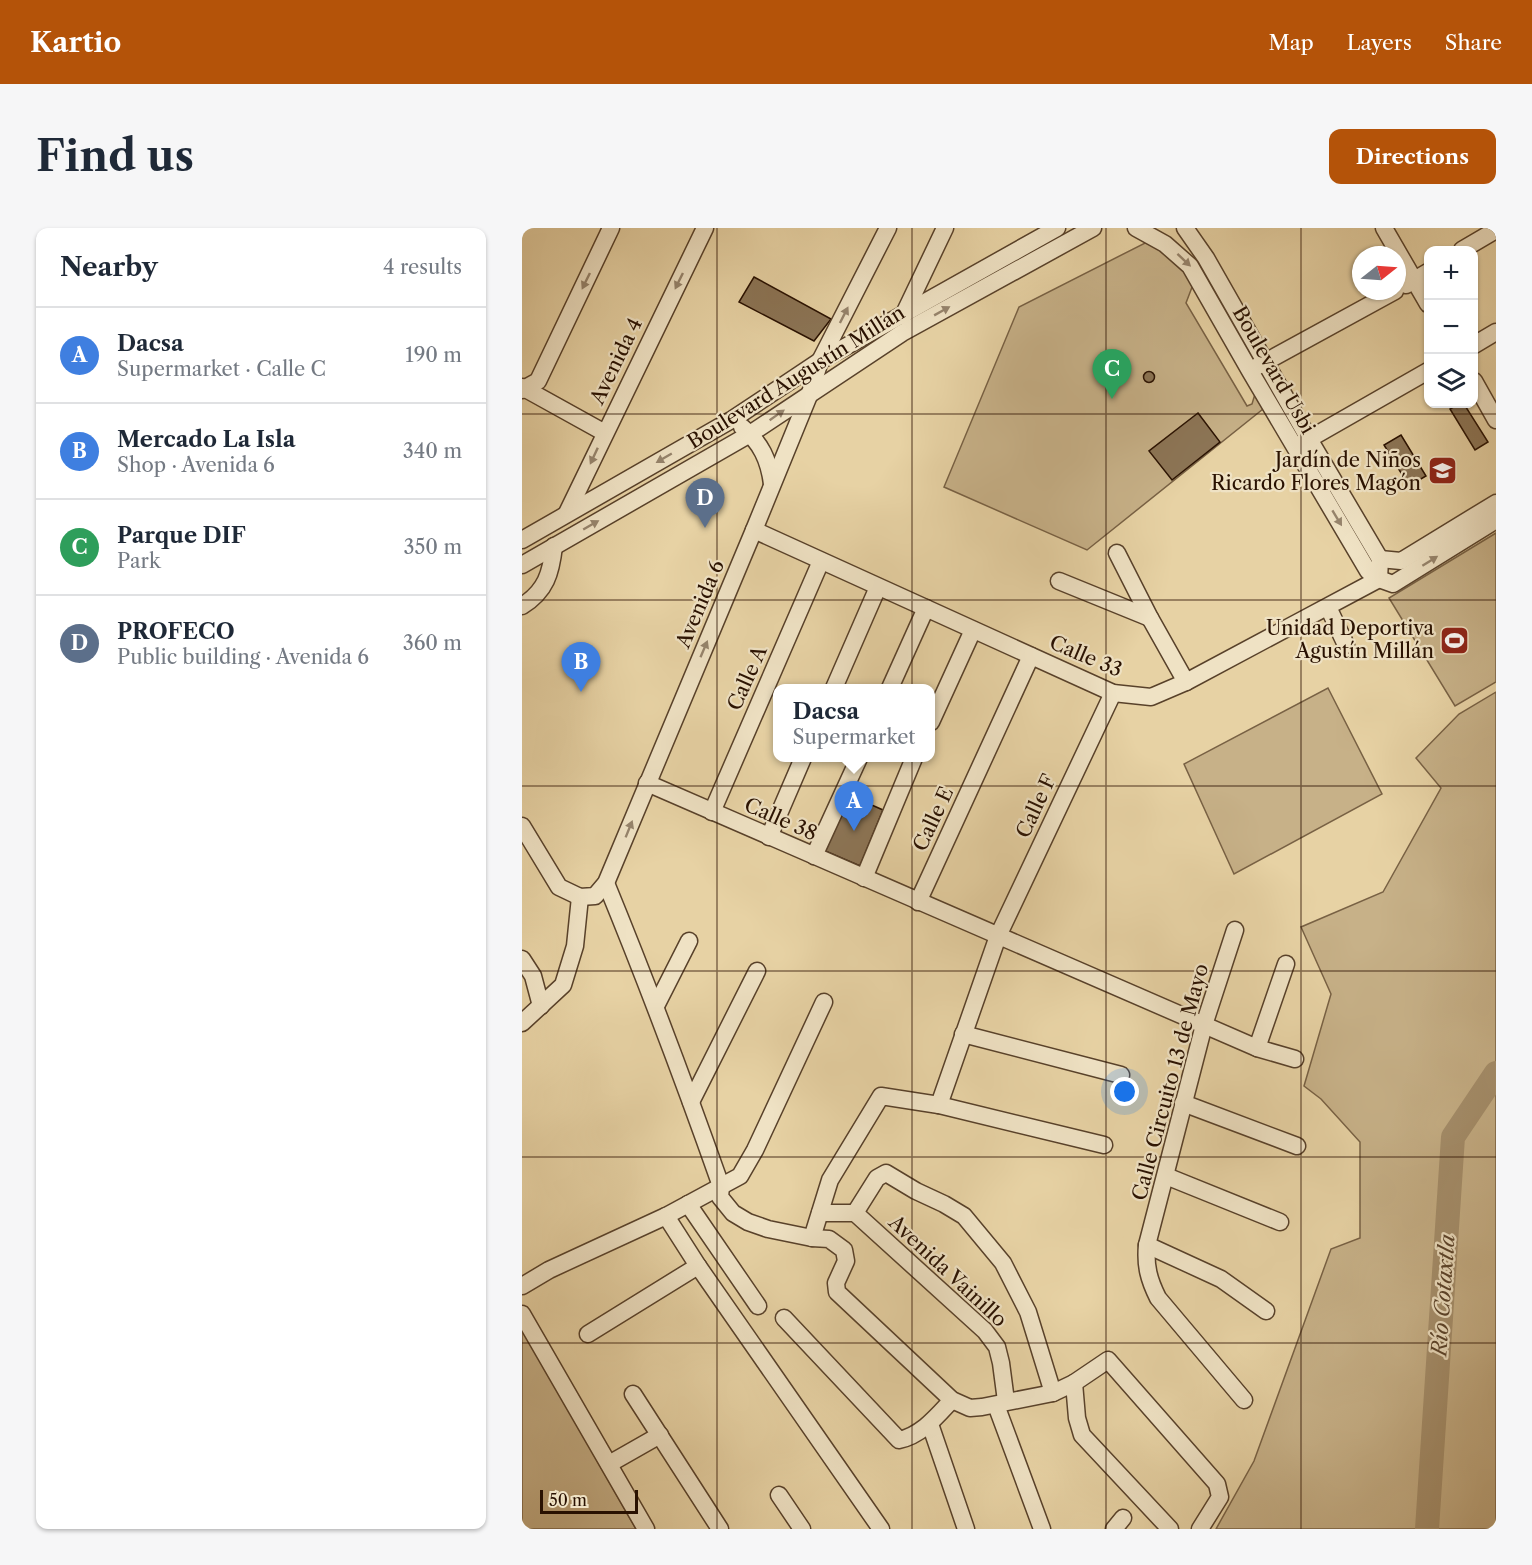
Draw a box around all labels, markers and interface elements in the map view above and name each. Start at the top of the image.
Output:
text: Kartio [30,25,121,59]
text: Map [1269,30,1314,55]
text: Layers [1347,30,1412,55]
text: Share [1445,30,1502,55]
button: Directions [1329,129,1496,184]
text: Find us [36,130,194,182]
north arrow [1352,246,1406,300]
map controls [1424,246,1478,408]
button: + [1424,246,1478,300]
text: Nearby [60,251,158,283]
one-way arrow [1176,253,1190,267]
text: 4 results [383,255,462,279]
one-way arrow [581,272,591,289]
one-way arrow [675,272,684,289]
street label: Boulevard Augustín Millán [683,300,909,454]
button: − [1424,300,1478,354]
street label: Boulevard Usbi [1228,302,1320,438]
one-way arrow [839,306,849,323]
one-way arrow [933,306,950,316]
street label: Avenida 4 [584,314,647,409]
text: Dacsa [117,330,184,357]
text: A [72,343,87,367]
text: 190 m [405,343,462,367]
pin: C [1092,350,1132,399]
button: layers [1424,354,1478,408]
text: Supermarket · Calle C [117,357,326,381]
one-way arrow [769,410,785,421]
text: Mercado La Isla [117,426,296,453]
text: B [72,439,87,463]
text: 340 m [403,439,462,463]
one-way arrow [589,447,599,465]
place label: Jardín de Niños Ricardo Flores Magón [1211,448,1421,495]
text: Shop · Avenida 6 [117,453,275,477]
one-way arrow [656,453,672,464]
school or university icon: Jardín de Niños Ricardo Flores Magón [1426,455,1458,487]
pin: D [686,478,724,528]
one-way arrow [1331,510,1342,526]
one-way arrow [583,519,599,530]
text: Parque DIF [117,522,246,549]
text: C [71,535,88,559]
text: 350 m [404,535,462,559]
text: Park [117,549,160,573]
street label: Avenida 6 [670,556,729,653]
one-way arrow [1422,556,1439,567]
place label: Unidad Deportiva Agustín Millán [1266,616,1434,663]
text: PROFECO [117,618,235,645]
sports icon: Unidad Deportiva Agustín Millán [1439,624,1471,656]
street label: Calle 33 [1046,630,1126,682]
text: D [71,631,88,655]
text: 360 m [403,631,462,655]
one-way arrow [700,640,709,658]
street label: Calle A [722,641,772,714]
pin: B [562,642,600,692]
text: Public building · Avenida 6 [117,645,369,669]
popup [773,684,935,762]
text: Dacsa [793,698,859,725]
text: Supermarket [793,725,915,749]
street label: Calle F [1011,770,1061,842]
pin: A [834,782,874,831]
street label: Calle E [908,783,958,855]
street label: Calle 38 [741,792,821,846]
one-way arrow [625,820,634,838]
street label: Calle Circuito 13 de Mayo [1127,961,1213,1203]
your location [1110,1077,1139,1106]
street label: Avenida Vainillo [883,1209,1012,1332]
water label: Río Cotaxtla [1426,1233,1460,1359]
scale bar [540,1487,638,1514]
text: 50 m [549,1490,587,1510]

